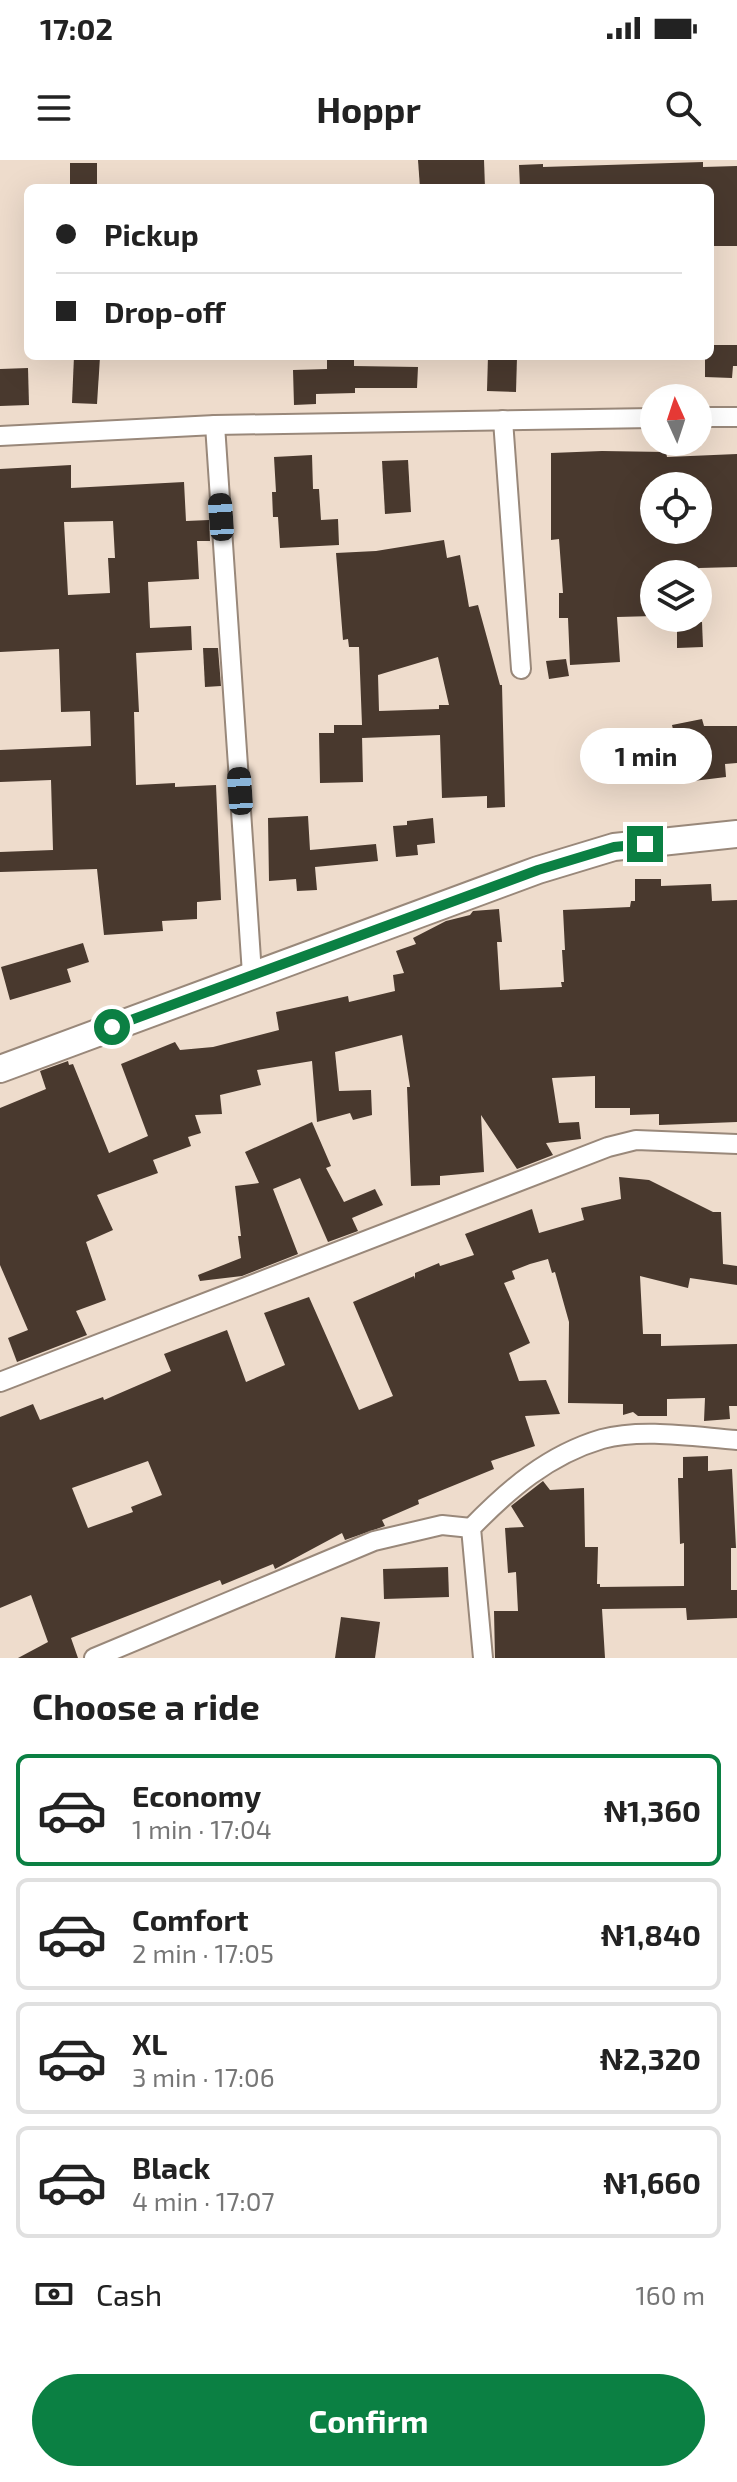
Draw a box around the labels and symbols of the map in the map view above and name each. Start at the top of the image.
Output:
north arrow [640,384,712,456]
car [207,492,235,542]
callout: 1 min [579,728,711,784]
car [226,766,254,816]
route end [627,826,663,862]
route start [94,1009,130,1045]

